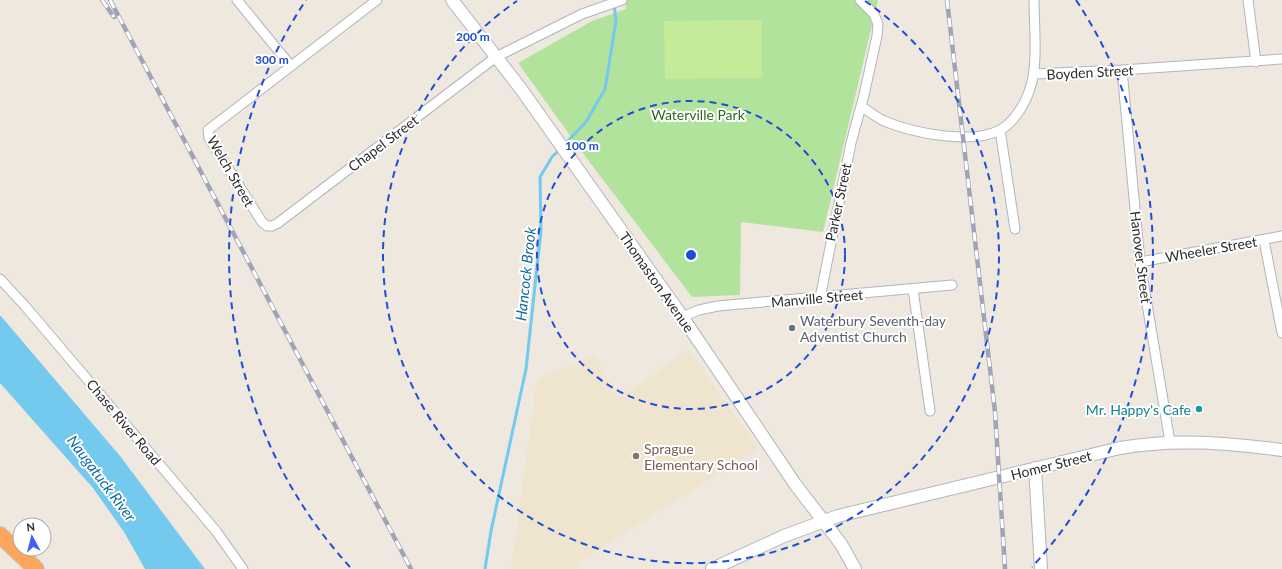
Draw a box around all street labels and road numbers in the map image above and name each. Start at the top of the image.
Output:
street label: Boyden Street [1046,61,1134,83]
street label: Chapel Street [345,111,421,175]
street label: Welch Street [204,132,258,210]
street label: Parker Street [821,161,855,243]
street label: Hanover Street [1127,210,1155,304]
street label: Thomaston Avenue [616,229,698,335]
street label: Wheeler Street [1164,233,1258,265]
street label: Manville Street [770,286,864,310]
street label: Chase River Road [83,376,165,468]
street label: Homer Street [1009,447,1093,483]

